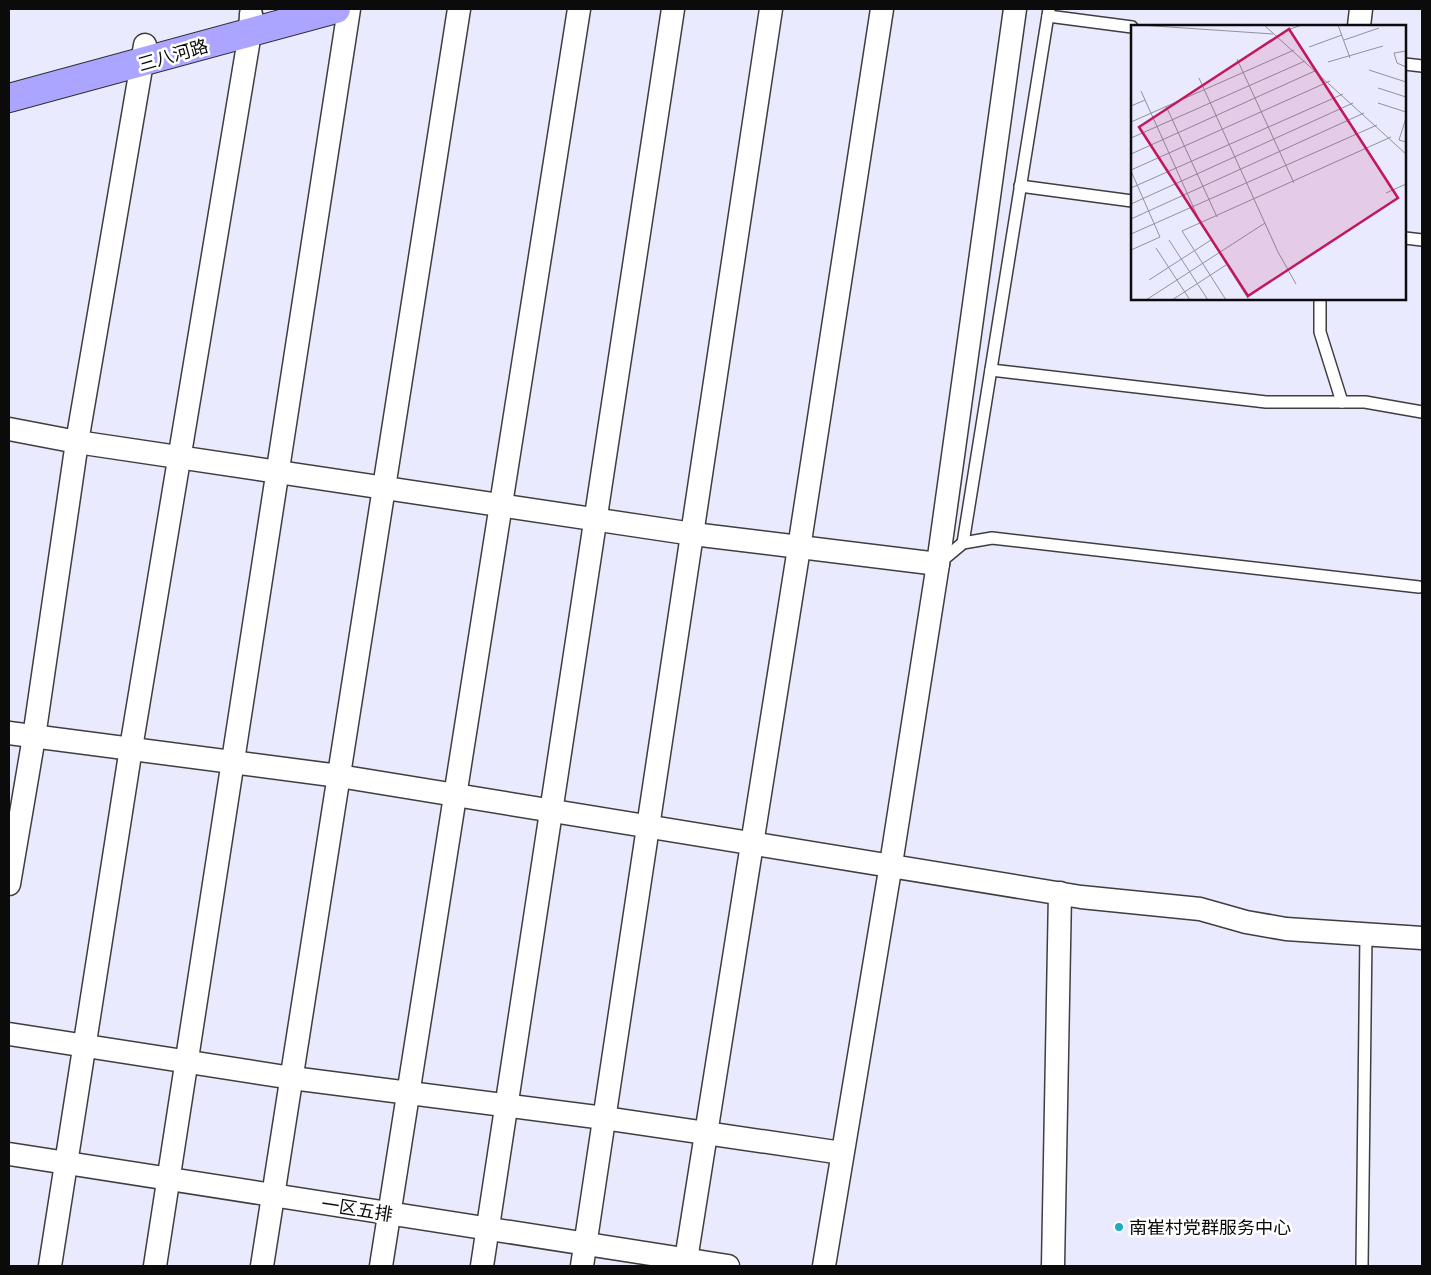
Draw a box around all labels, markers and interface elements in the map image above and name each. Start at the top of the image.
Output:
inset map [1131,25,1406,300]
street label: 三八河路 [135,34,211,76]
street label: 一区五排 [320,1192,394,1226]
place label: 南崔村党群服务中心 [1129,1216,1291,1239]
marker: 南崔村党群服务中心 [1113,1221,1125,1233]

